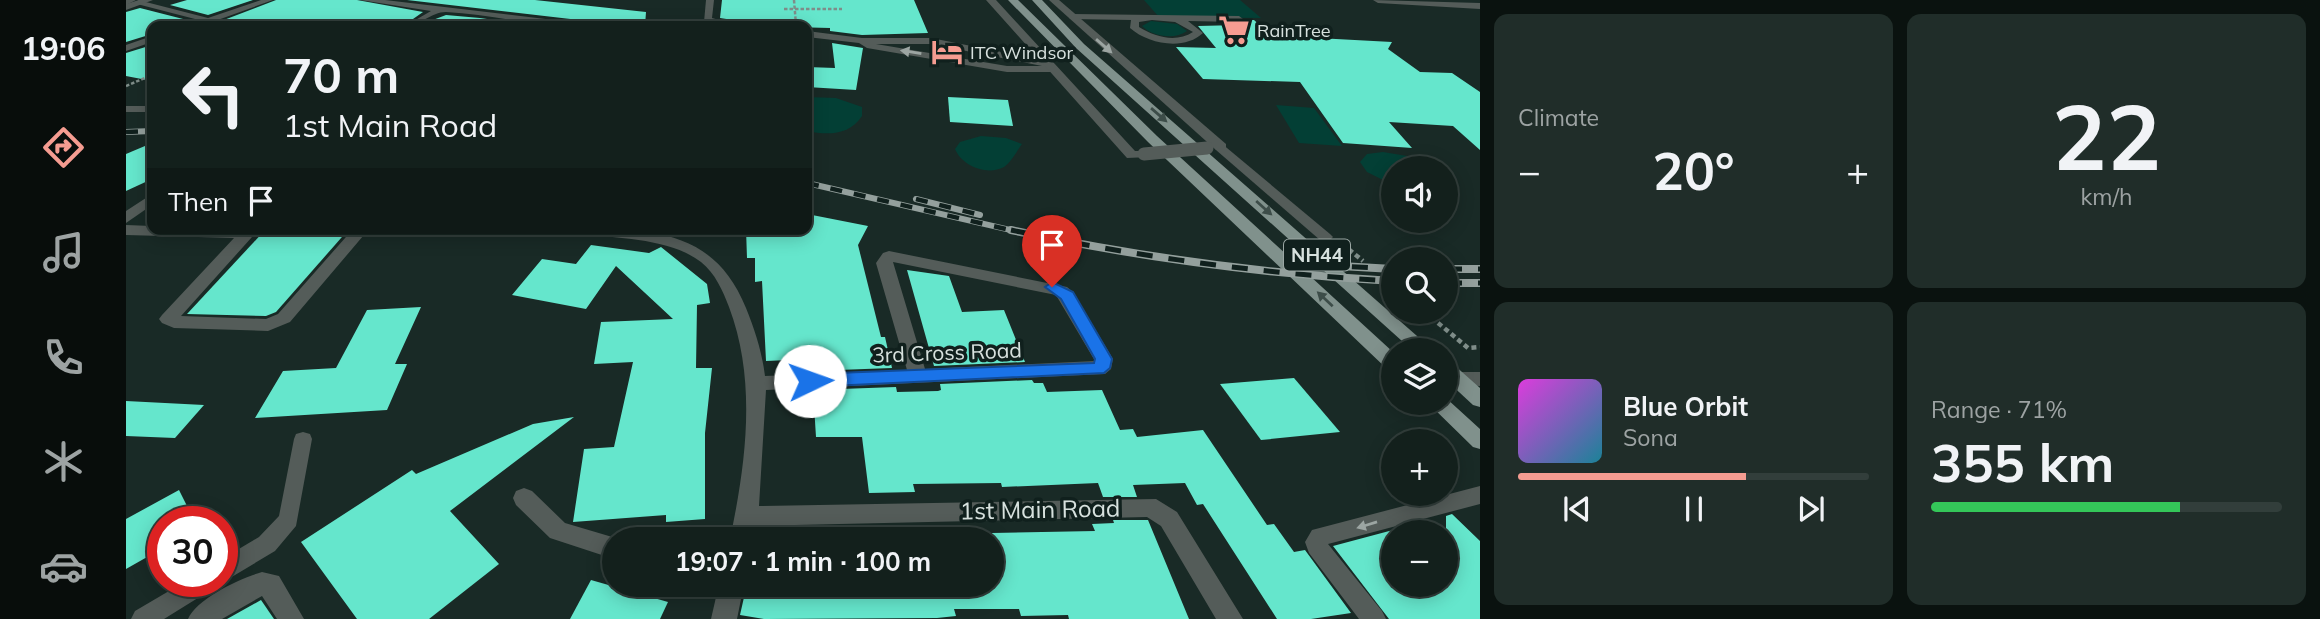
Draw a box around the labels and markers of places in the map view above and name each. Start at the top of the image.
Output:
supermarket icon: RainTree [1217,13,1251,47]
place label: RainTree [1257,19,1331,42]
hotel icon: ITC Windsor [930,35,964,69]
place label: ITC Windsor [970,41,1074,64]
pin [1022,215,1082,287]

